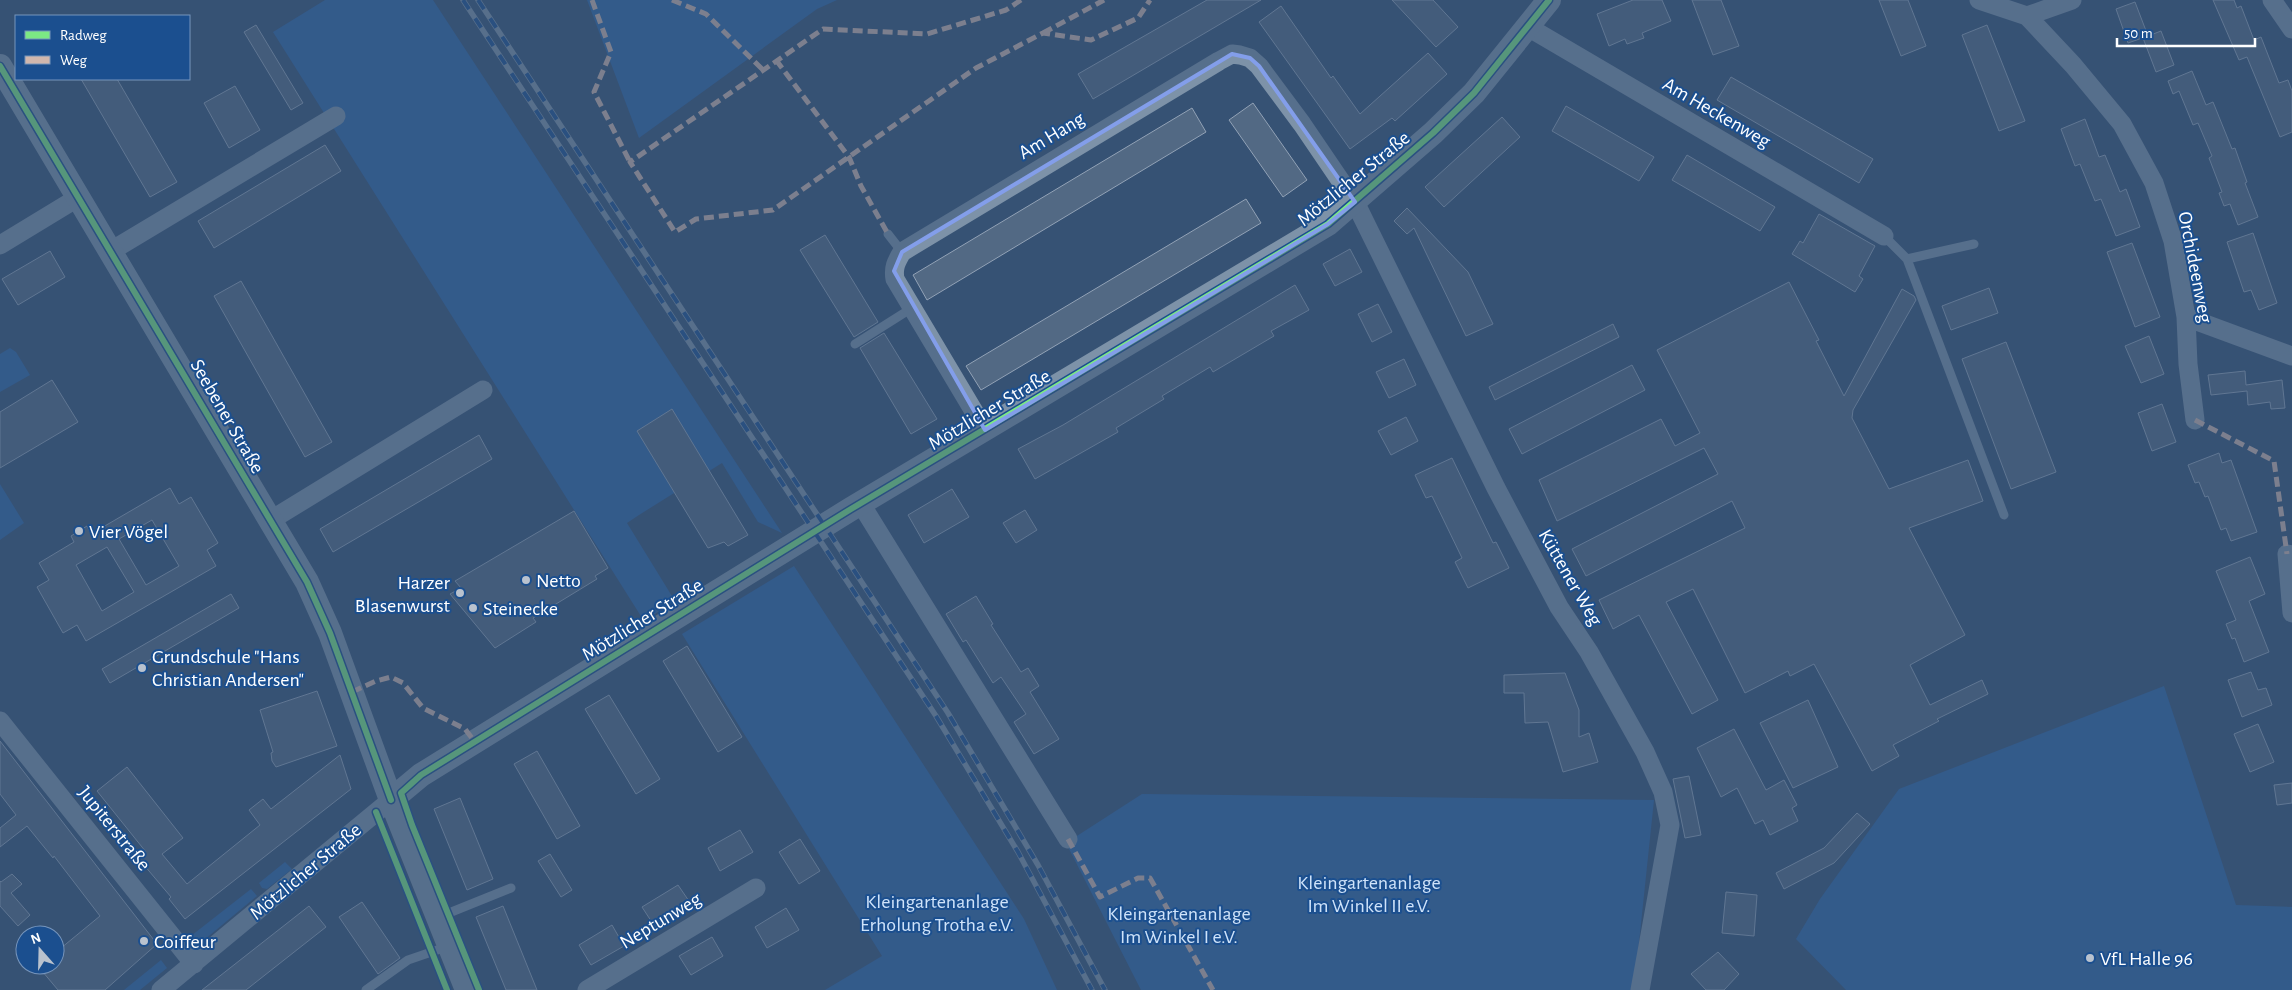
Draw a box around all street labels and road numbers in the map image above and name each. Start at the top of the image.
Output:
street label: Am Heckenweg [1659,74,1774,152]
street label: Am Hang [1015,108,1088,163]
street label: Mötzlicher Straße [1294,127,1414,230]
street label: Orchideenweg [2174,210,2216,325]
street label: Seebener Straße [186,356,268,477]
street label: Mötzlicher Straße [925,366,1054,454]
street label: Küttener Weg [1535,526,1606,629]
street label: Mötzlicher Straße [579,575,706,665]
street label: Jupiterstraße [74,782,154,875]
street label: Mötzlicher Straße [246,820,365,924]
street label: Neptunweg [616,889,705,953]

